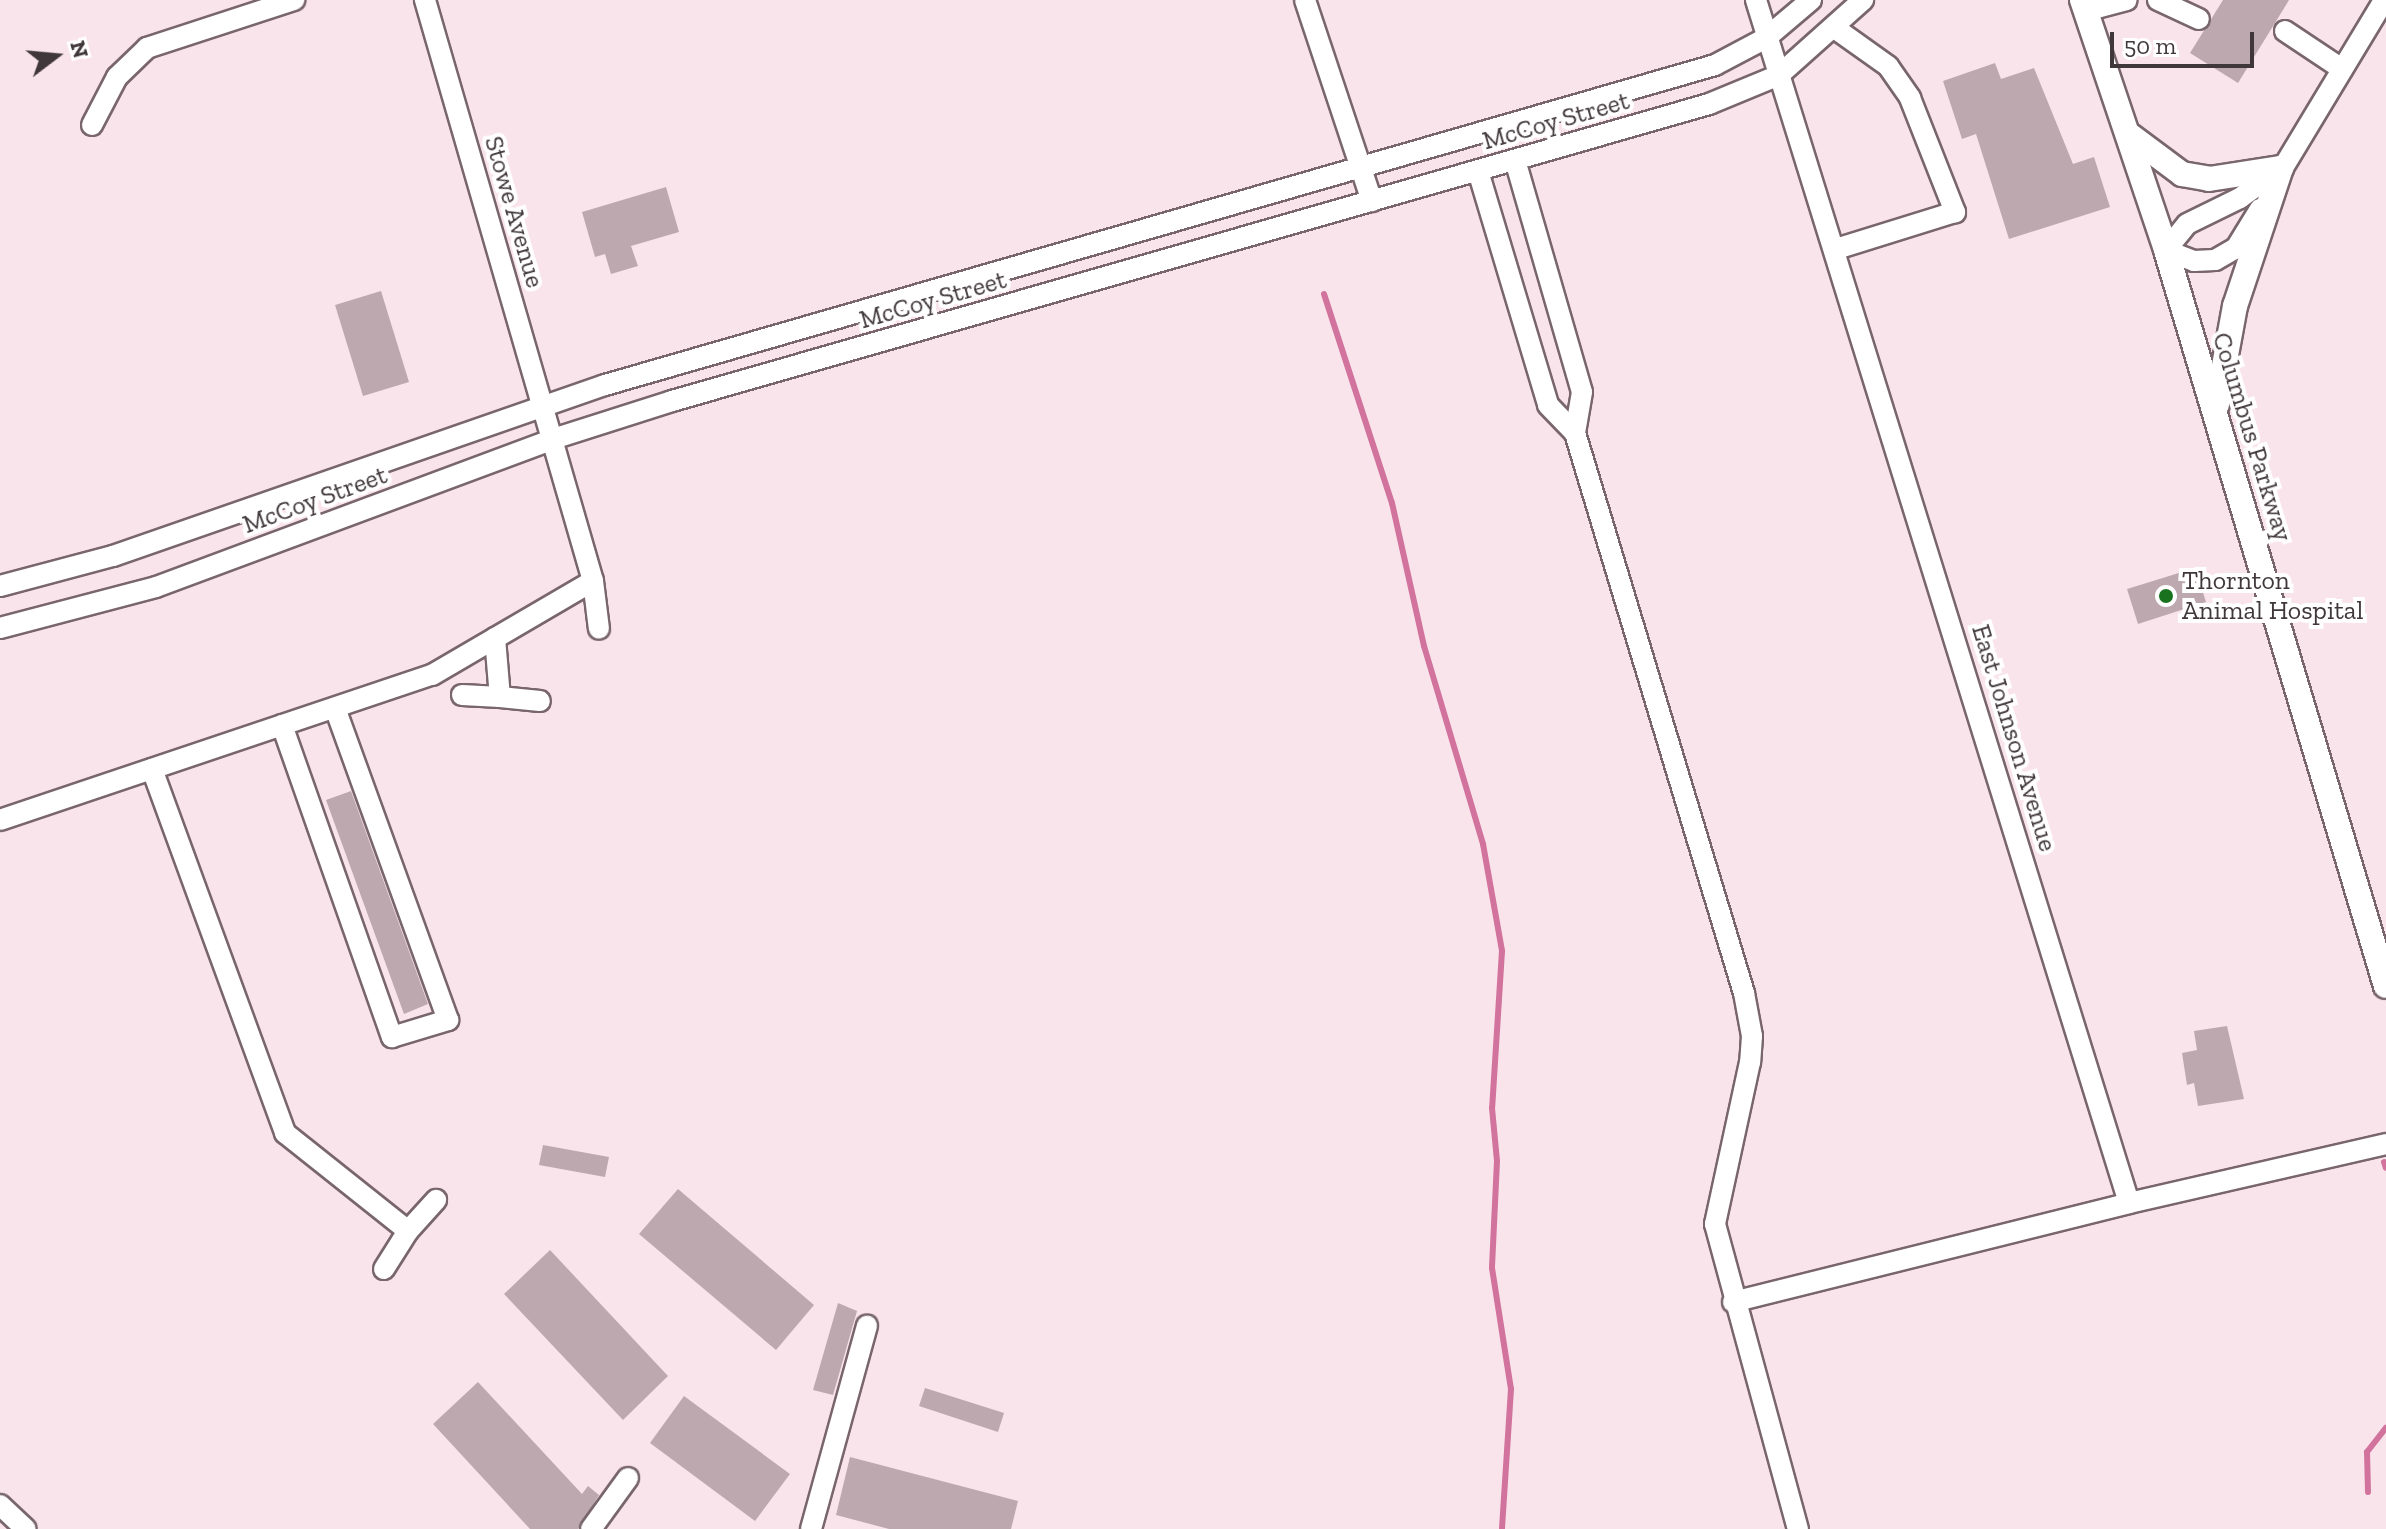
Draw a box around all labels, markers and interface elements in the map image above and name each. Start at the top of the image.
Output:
north arrow [16,16,96,96]
scale bar [2114,16,2258,66]
text: 50 m [2124,31,2176,60]
text: N [64,37,95,61]
street label: McCoy Street [1479,85,1633,157]
street label: Stowe Avenue [477,132,551,292]
street label: McCoy Street [856,264,1010,336]
street label: Columbus Parkway [2205,329,2299,545]
street label: McCoy Street [238,459,392,541]
place label: Thornton Animal Hospital [2182,565,2363,626]
marker: Thornton Animal Hospital [2157,587,2175,605]
street label: East Johnson Avenue [1964,620,2064,856]

